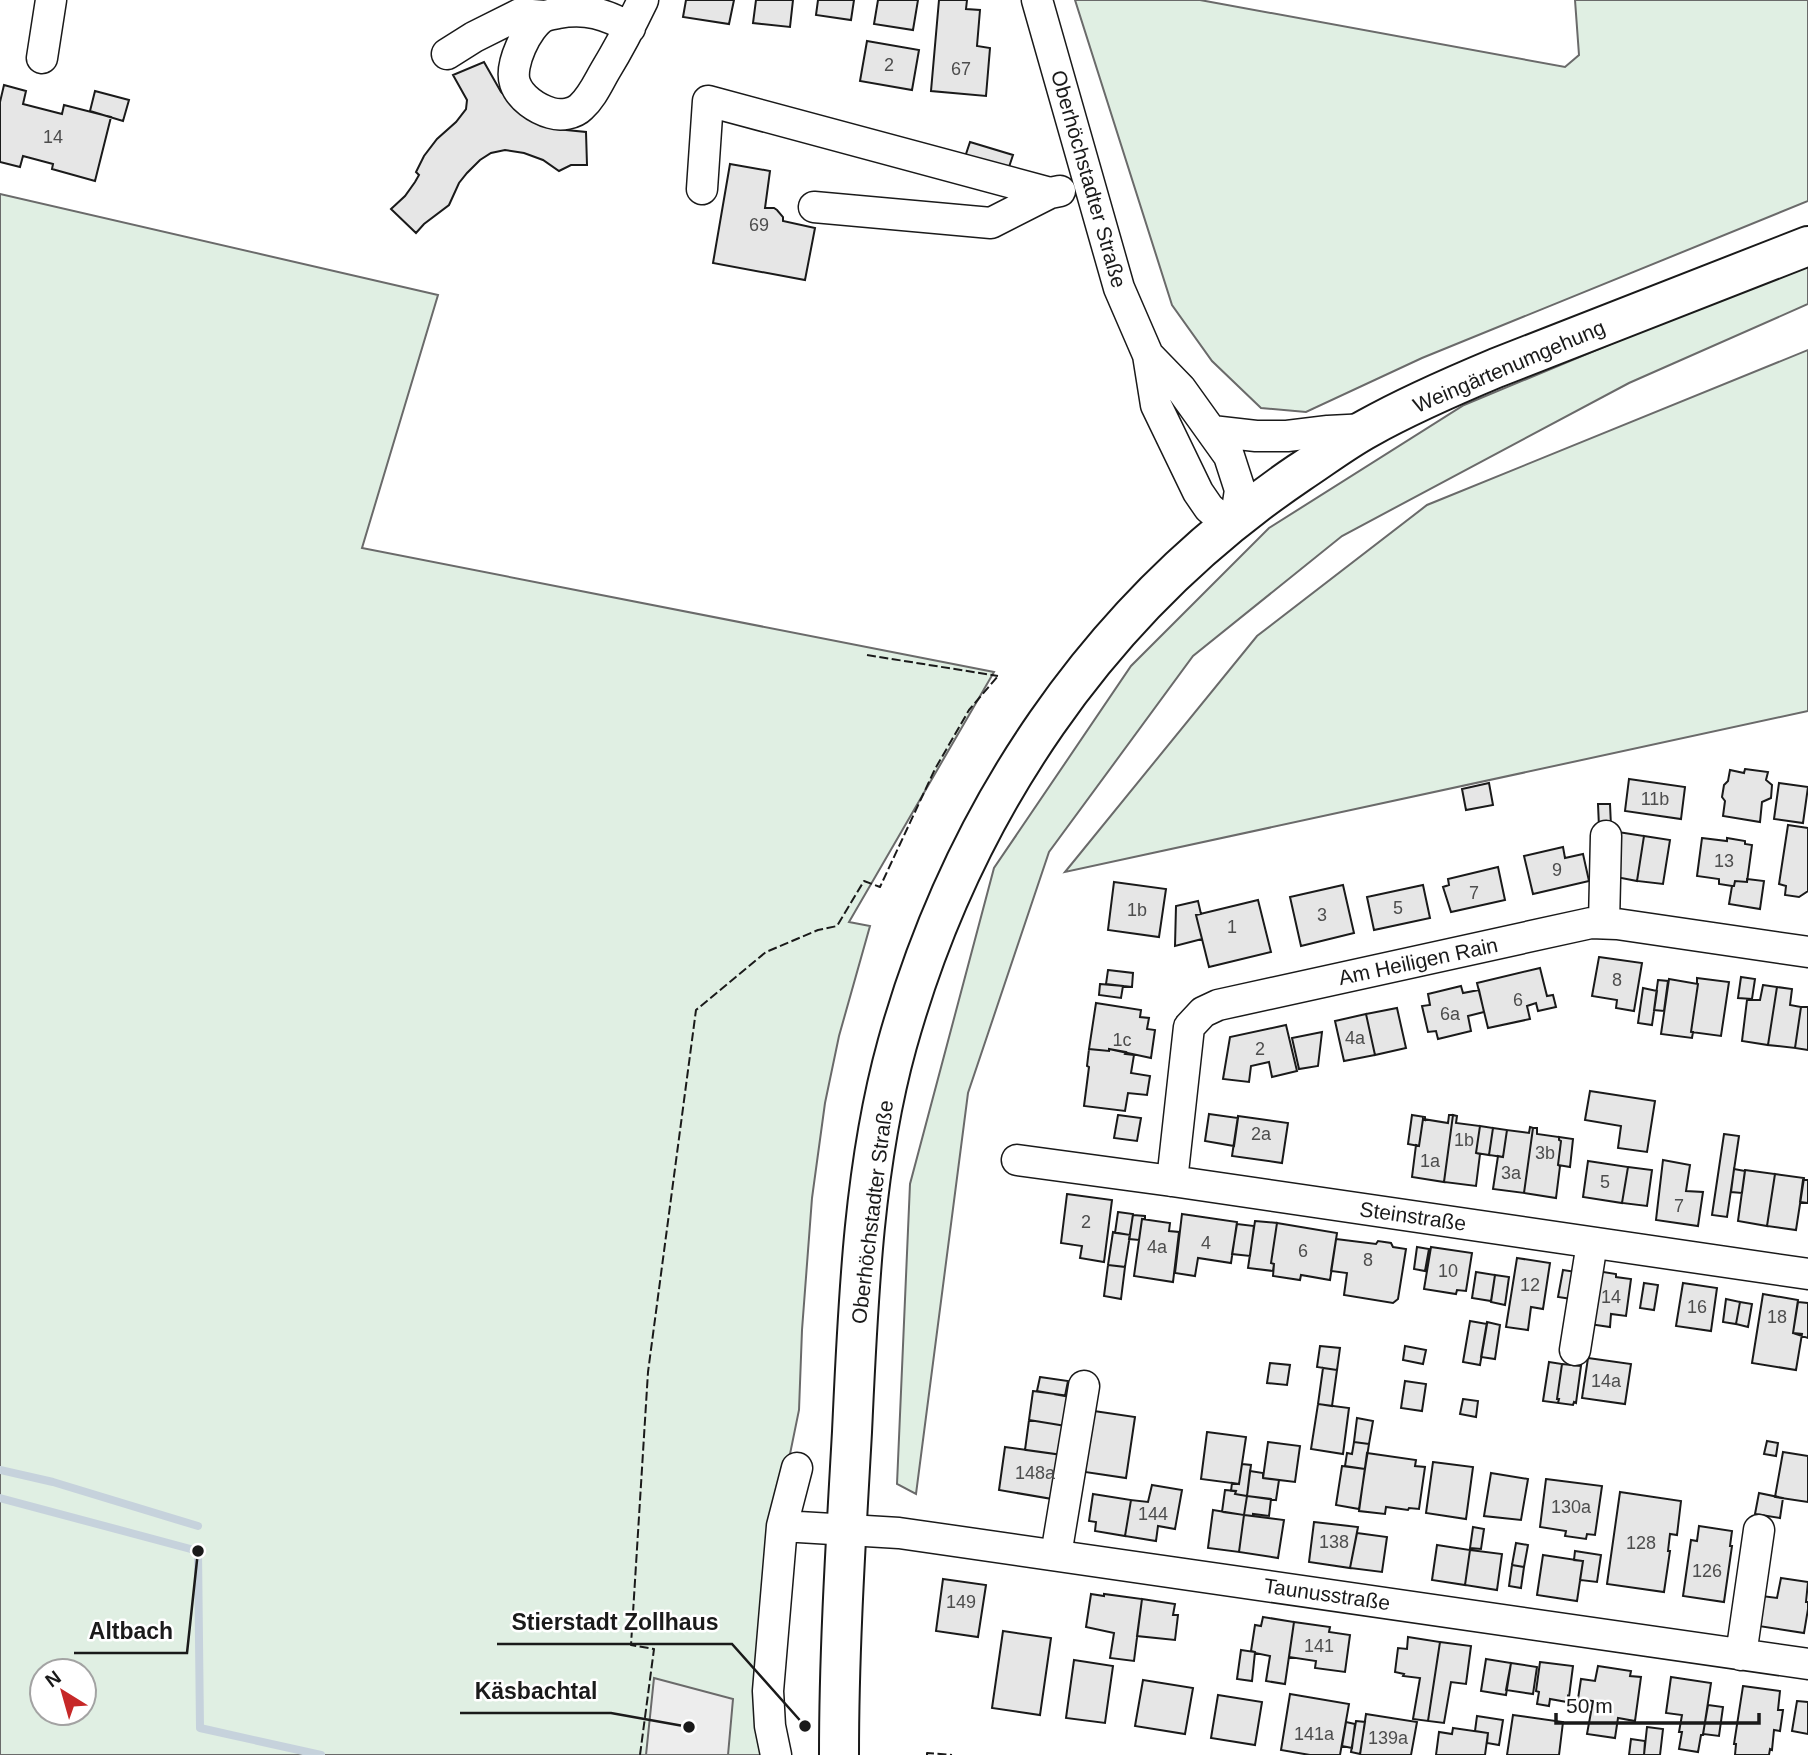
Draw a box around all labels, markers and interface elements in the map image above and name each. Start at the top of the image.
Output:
house number: 2 [884,55,894,75]
house number: 67 [951,59,971,79]
street label: Oberhöchstadter Straße [1047,68,1131,290]
house number: 14 [43,127,63,147]
house number: 69 [749,215,769,235]
street label: Weingärtenumgehung [1410,315,1608,417]
house number: 11b [1641,789,1669,809]
house number: 13 [1714,851,1734,871]
house number: 9 [1552,860,1562,880]
house number: 7 [1469,883,1479,903]
house number: 5 [1393,898,1403,918]
house number: 1b [1127,900,1147,920]
house number: 3 [1317,905,1327,925]
house number: 1 [1227,917,1237,937]
street label: Am Heiligen Rain [1336,933,1500,989]
house number: 8 [1612,970,1622,990]
house number: 6 [1513,990,1523,1010]
house number: 6a [1440,1004,1461,1024]
house number: 4a [1345,1028,1366,1048]
house number: 1c [1112,1030,1132,1050]
house number: 2 [1255,1039,1265,1059]
street label: Oberhöchstadter Straße [847,1099,897,1325]
house number: 2a [1251,1124,1272,1144]
house number: 1b [1454,1130,1474,1150]
house number: 3b [1535,1143,1555,1163]
house number: 1a [1420,1151,1441,1171]
house number: 3a [1501,1163,1522,1183]
house number: 5 [1600,1172,1610,1192]
house number: 7 [1674,1196,1684,1216]
street label: Steinstraße [1358,1197,1468,1235]
house number: 2 [1081,1212,1091,1232]
house number: 4 [1201,1233,1211,1253]
house number: 4a [1147,1237,1168,1257]
house number: 6 [1298,1241,1308,1261]
house number: 8 [1363,1250,1373,1270]
house number: 10 [1438,1261,1458,1281]
house number: 12 [1520,1275,1540,1295]
house number: 14 [1601,1287,1621,1307]
house number: 16 [1687,1297,1707,1317]
house number: 18 [1767,1307,1787,1327]
house number: 14a [1591,1371,1622,1391]
house number: 148a [1015,1463,1056,1483]
house number: 130a [1551,1497,1592,1517]
house number: 144 [1138,1504,1168,1524]
house number: 138 [1319,1532,1349,1552]
house number: 128 [1626,1533,1656,1553]
house number: 126 [1692,1561,1722,1581]
street label: Taunusstraße [1262,1574,1392,1614]
house number: 149 [946,1592,976,1612]
callout: Stierstadt Zollhaus [497,1600,732,1644]
callout: Altbach [74,1609,187,1653]
text: Stierstadt Zollhaus [511,1609,719,1635]
text: Altbach [89,1618,173,1644]
house number: 141 [1304,1636,1334,1656]
north arrow [28,1657,98,1727]
text: N [41,1666,65,1691]
callout: Käsbachtal [460,1669,611,1713]
text: Käsbachtal [475,1678,597,1704]
scale bar [1556,1682,1759,1726]
text: 50 m [1566,1694,1613,1717]
house number: 141a [1294,1724,1335,1744]
house number: 139a [1368,1728,1409,1748]

